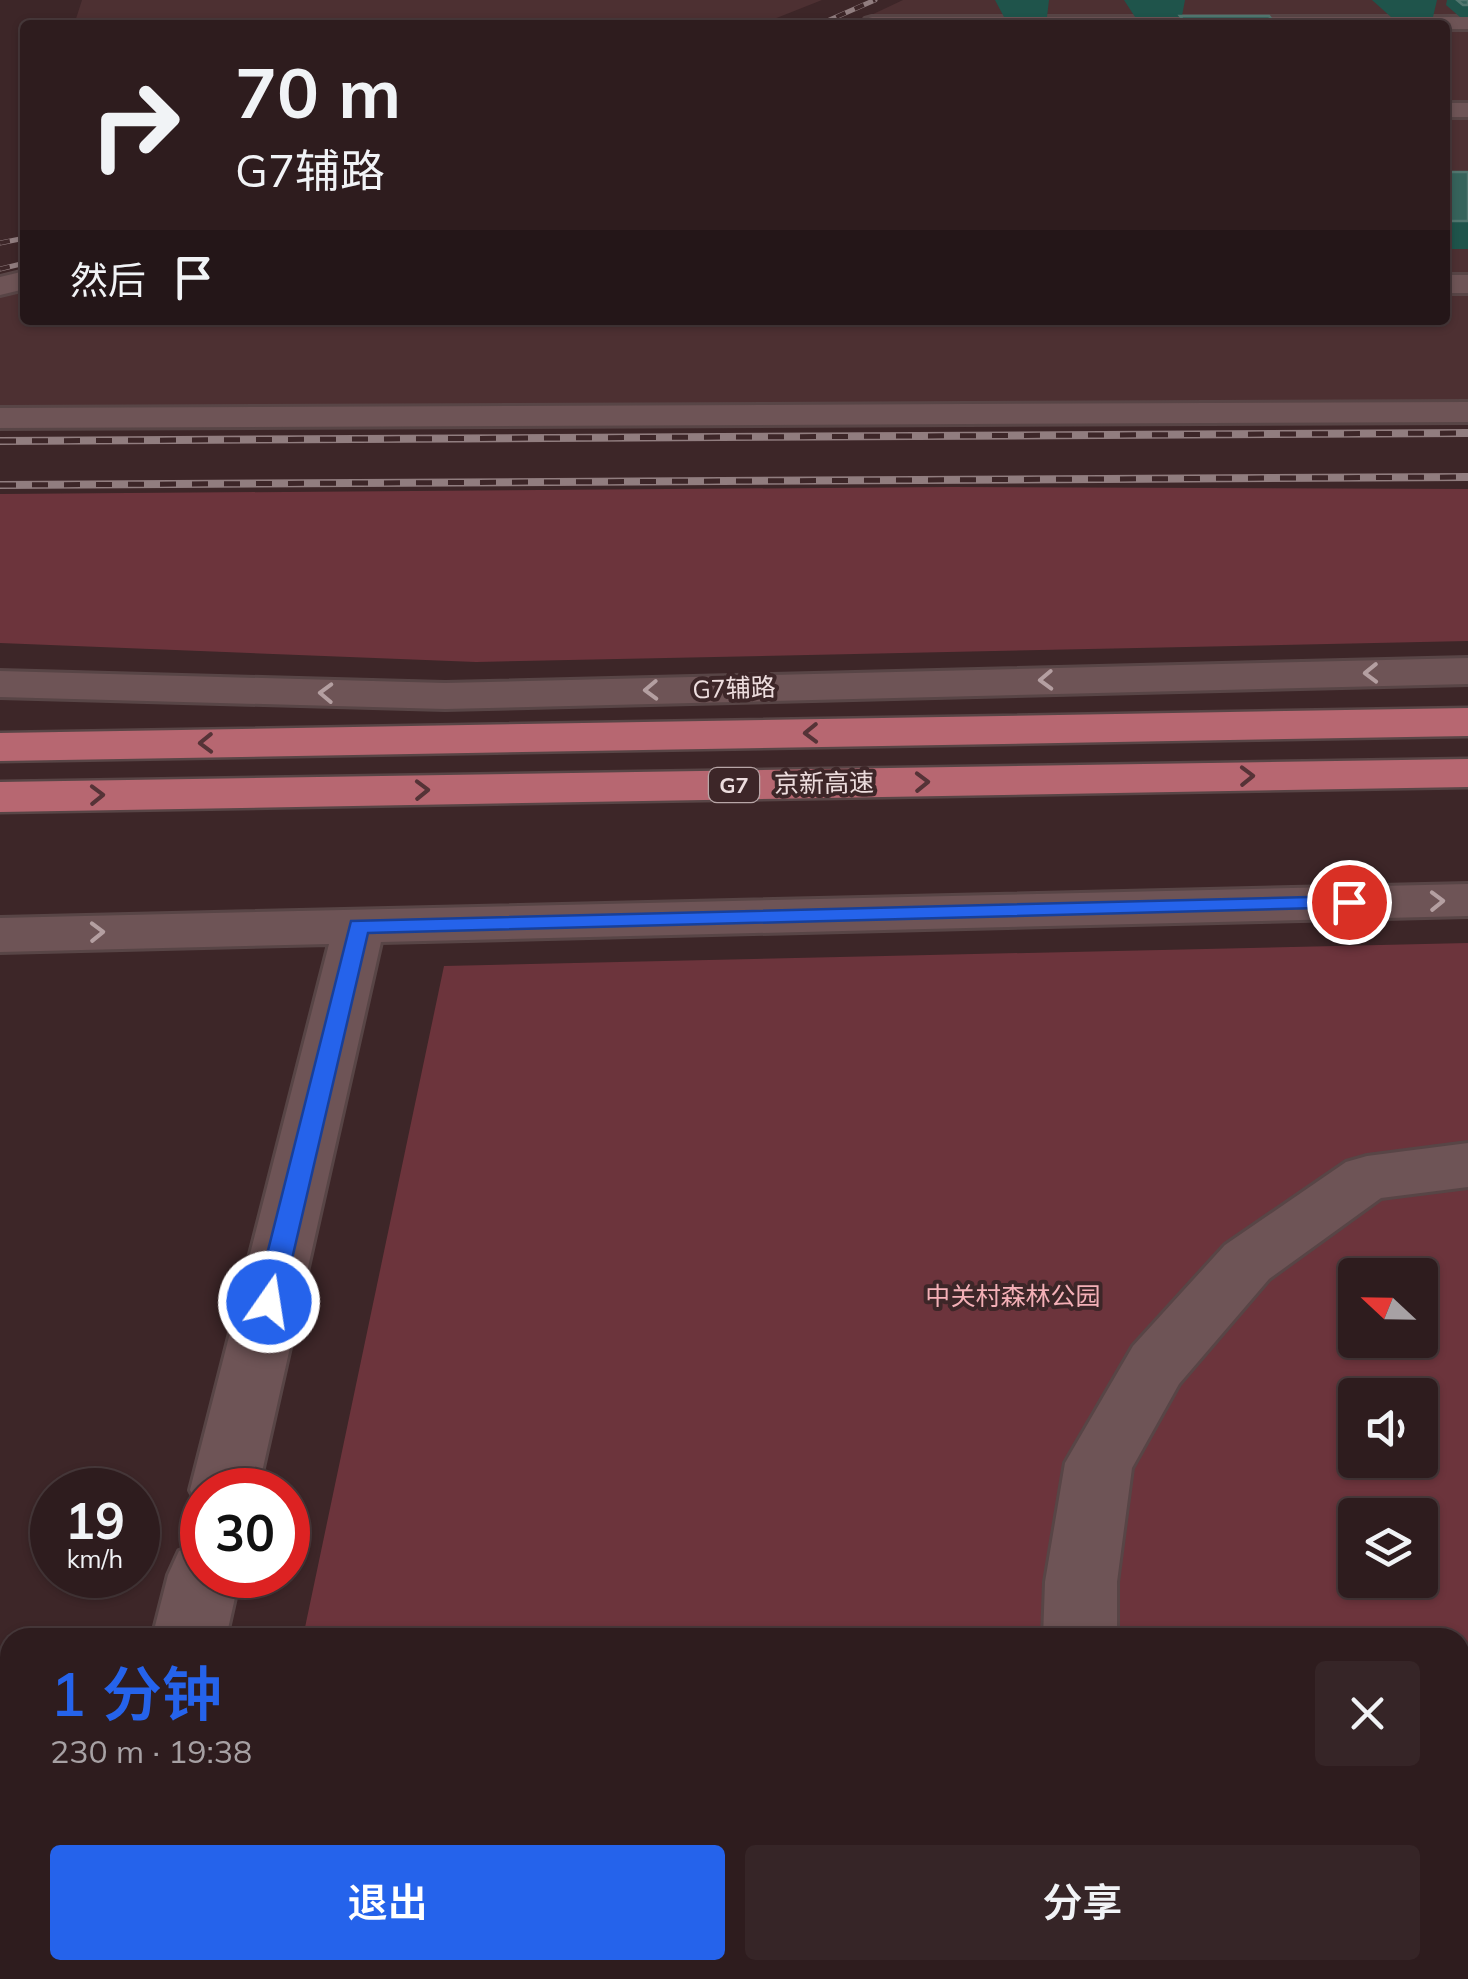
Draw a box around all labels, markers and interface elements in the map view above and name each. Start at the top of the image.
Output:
text: 70 m [235,48,401,136]
icon: right [70,60,200,190]
text: G7辅路 [235,142,385,198]
icon: arrive [166,250,221,305]
text: 然后 [70,256,146,304]
one-way arrow [1362,662,1378,684]
one-way arrow [1037,669,1053,690]
street label: G7辅路 [692,671,776,704]
one-way arrow [642,680,658,701]
one-way arrow [317,682,333,703]
one-way arrow [802,722,818,744]
one-way arrow [197,732,212,754]
street label: 京新高速 [774,766,874,799]
one-way arrow [1240,766,1256,787]
road number: G7 [709,768,759,802]
one-way arrow [915,771,931,792]
one-way arrow [416,779,431,801]
one-way arrow [90,785,106,806]
pin [1307,860,1392,945]
icon: arrive [1322,875,1377,930]
one-way arrow [1430,890,1446,911]
one-way arrow [90,922,106,943]
position arrow [217,1250,321,1354]
north arrow [1338,1258,1438,1358]
map controls [1338,1258,1438,1598]
park label: 中关村森林公园 [925,1280,1101,1311]
button: sound [1338,1378,1438,1478]
speed limit sign: 30 [180,1468,310,1598]
text: 19 [65,1489,125,1552]
button: layers [1338,1498,1438,1598]
text: km/h [67,1543,123,1574]
text: 1 分钟 [50,1656,222,1731]
button: close [1315,1661,1420,1766]
text: 230 m · 19:38 [50,1731,252,1771]
button: 退出 [50,1845,725,1960]
button: 分享 [745,1845,1420,1960]

